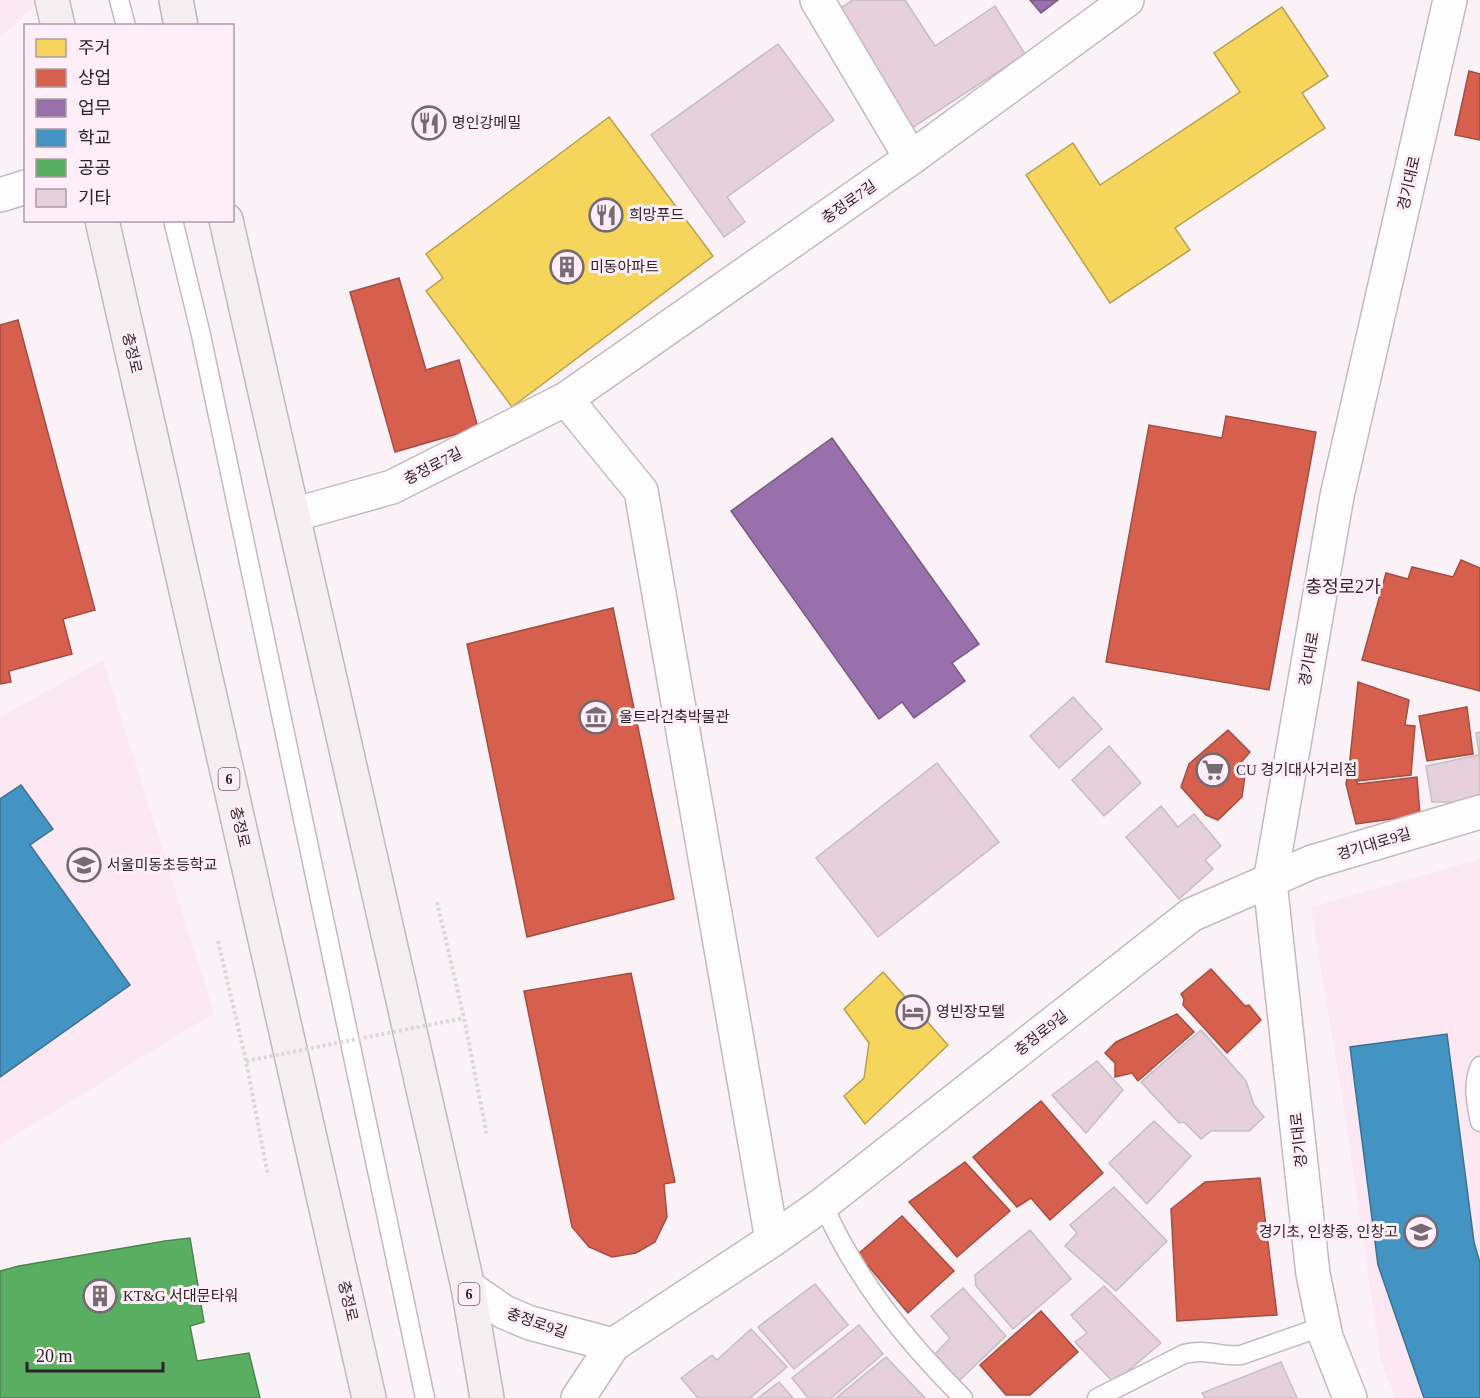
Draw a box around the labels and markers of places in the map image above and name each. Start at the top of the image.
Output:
restaurant icon: 명인강메밀 [411,105,447,141]
place label: 명인강메밀 [452,115,521,131]
restaurant icon: 희망푸드 [588,197,624,233]
place label: 희망푸드 [629,207,684,223]
building icon: 미동아파트 [549,249,585,285]
place label: 미동아파트 [590,259,659,275]
museum icon: 울트라건축박물관 [578,699,614,735]
place label: 울트라건축박물관 [619,709,730,725]
supermarket icon: CU 경기대사거리점 [1195,752,1231,788]
place label: CU 경기대사거리점 [1236,762,1357,778]
school or university icon: 서울미동초등학교 [66,847,102,883]
place label: 서울미동초등학교 [107,856,217,873]
hotel icon: 영빈장모텔 [895,994,931,1030]
place label: 영빈장모텔 [936,1004,1005,1020]
school or university icon: 경기초, 인창중, 인창고 [1403,1214,1439,1250]
place label: 경기초, 인창중, 인창고 [1259,1224,1398,1240]
building icon: KT&G 서대문타워 [82,1278,118,1314]
place label: KT&G 서대문타워 [123,1288,238,1304]

